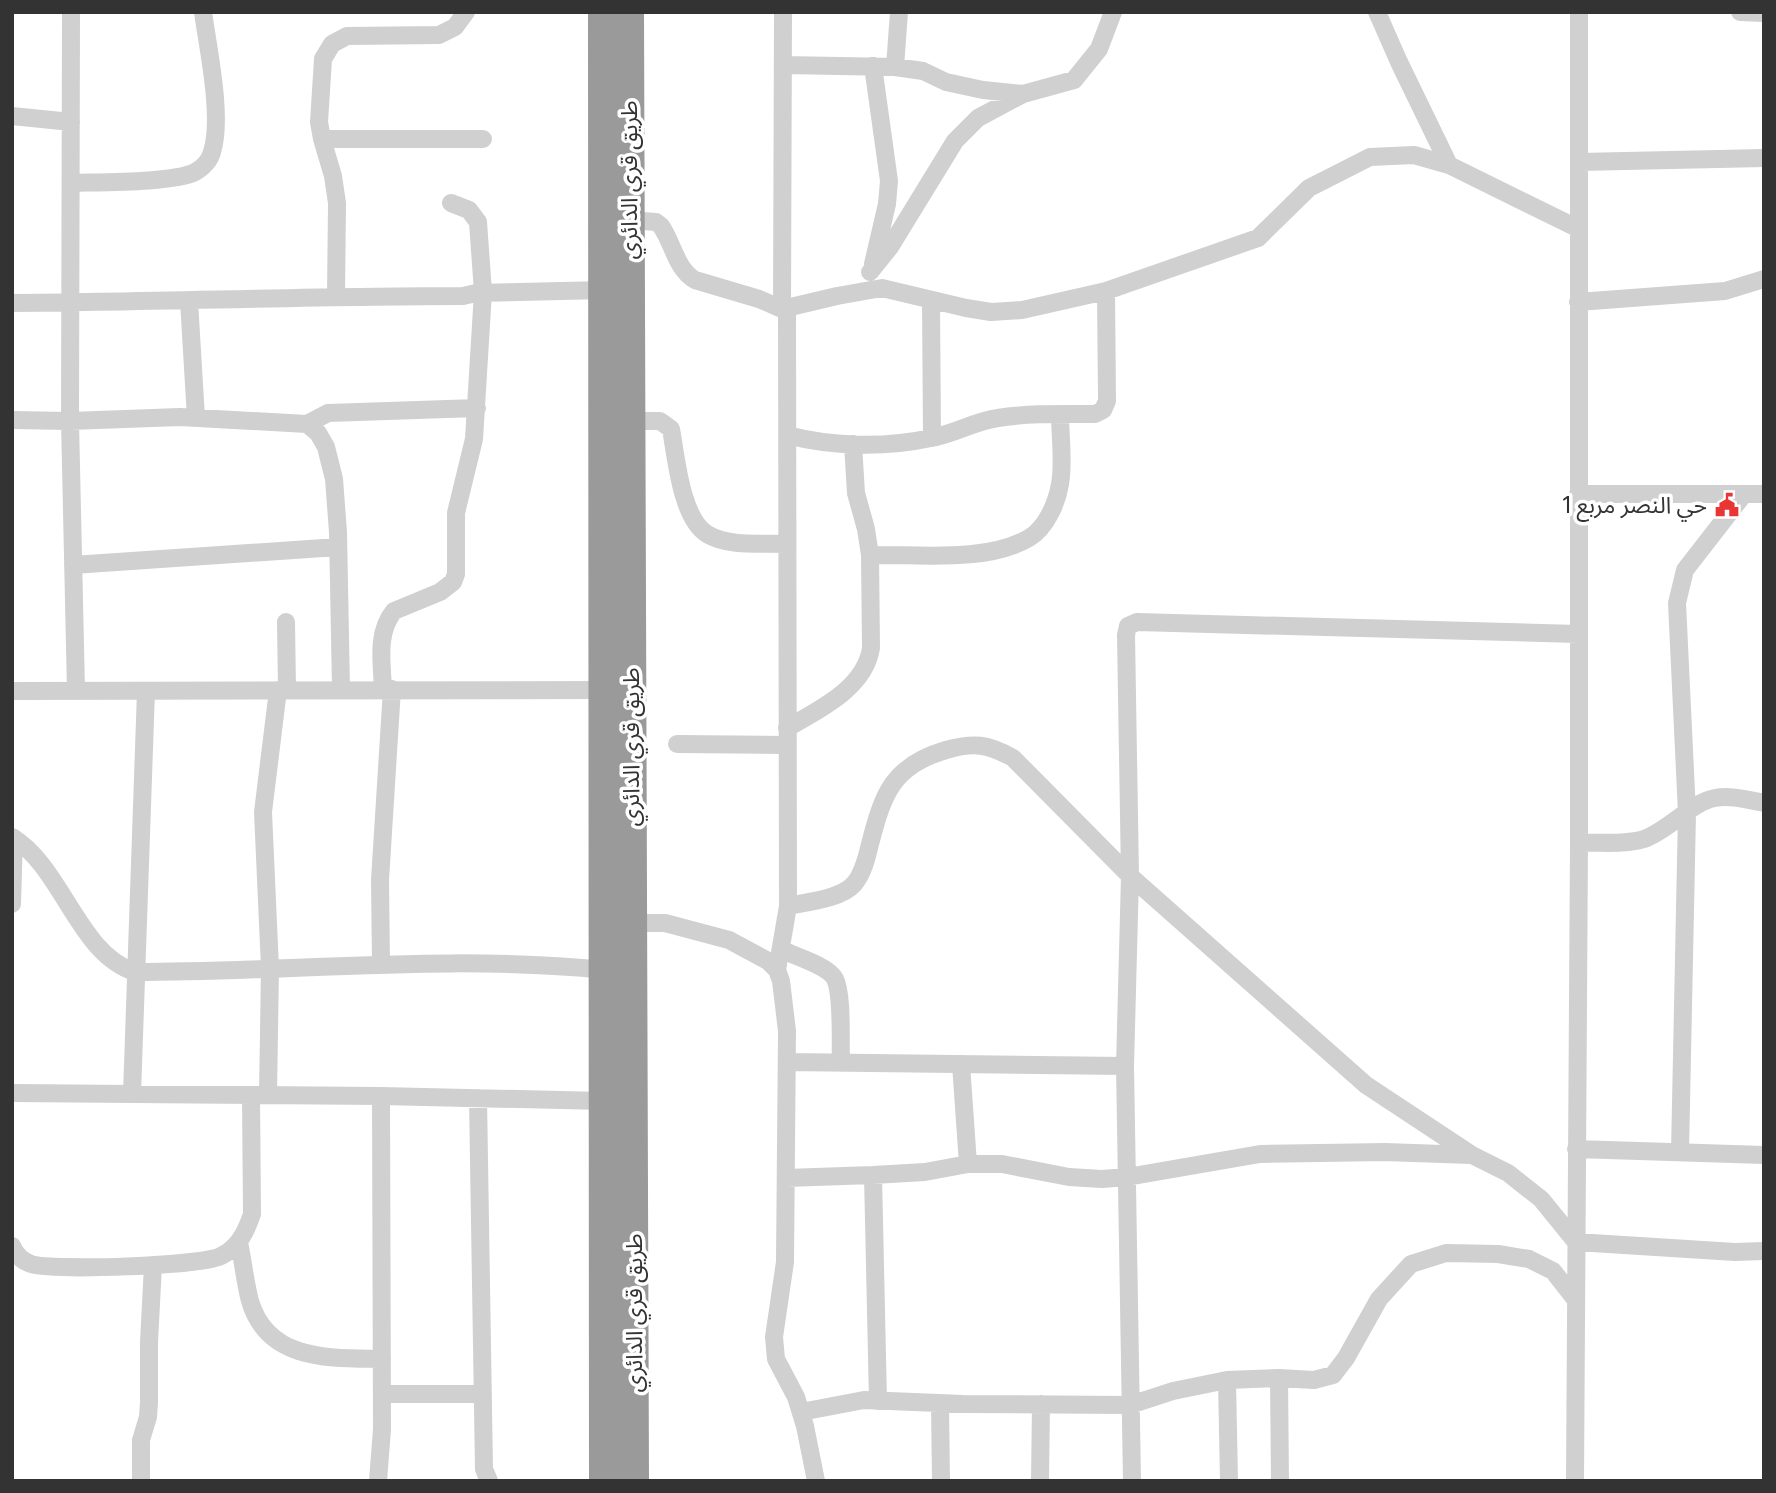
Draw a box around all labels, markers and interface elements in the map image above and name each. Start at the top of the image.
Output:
street label: طريق قري الدائري [615,100,646,260]
place label: حي النصر مربع 1 [1562,491,1707,522]
public building icon: حي النصر مربع 1 [1713,491,1741,519]
street label: طريق قري الدائري [617,667,648,827]
street label: طريق قري الدائري [620,1233,651,1393]

